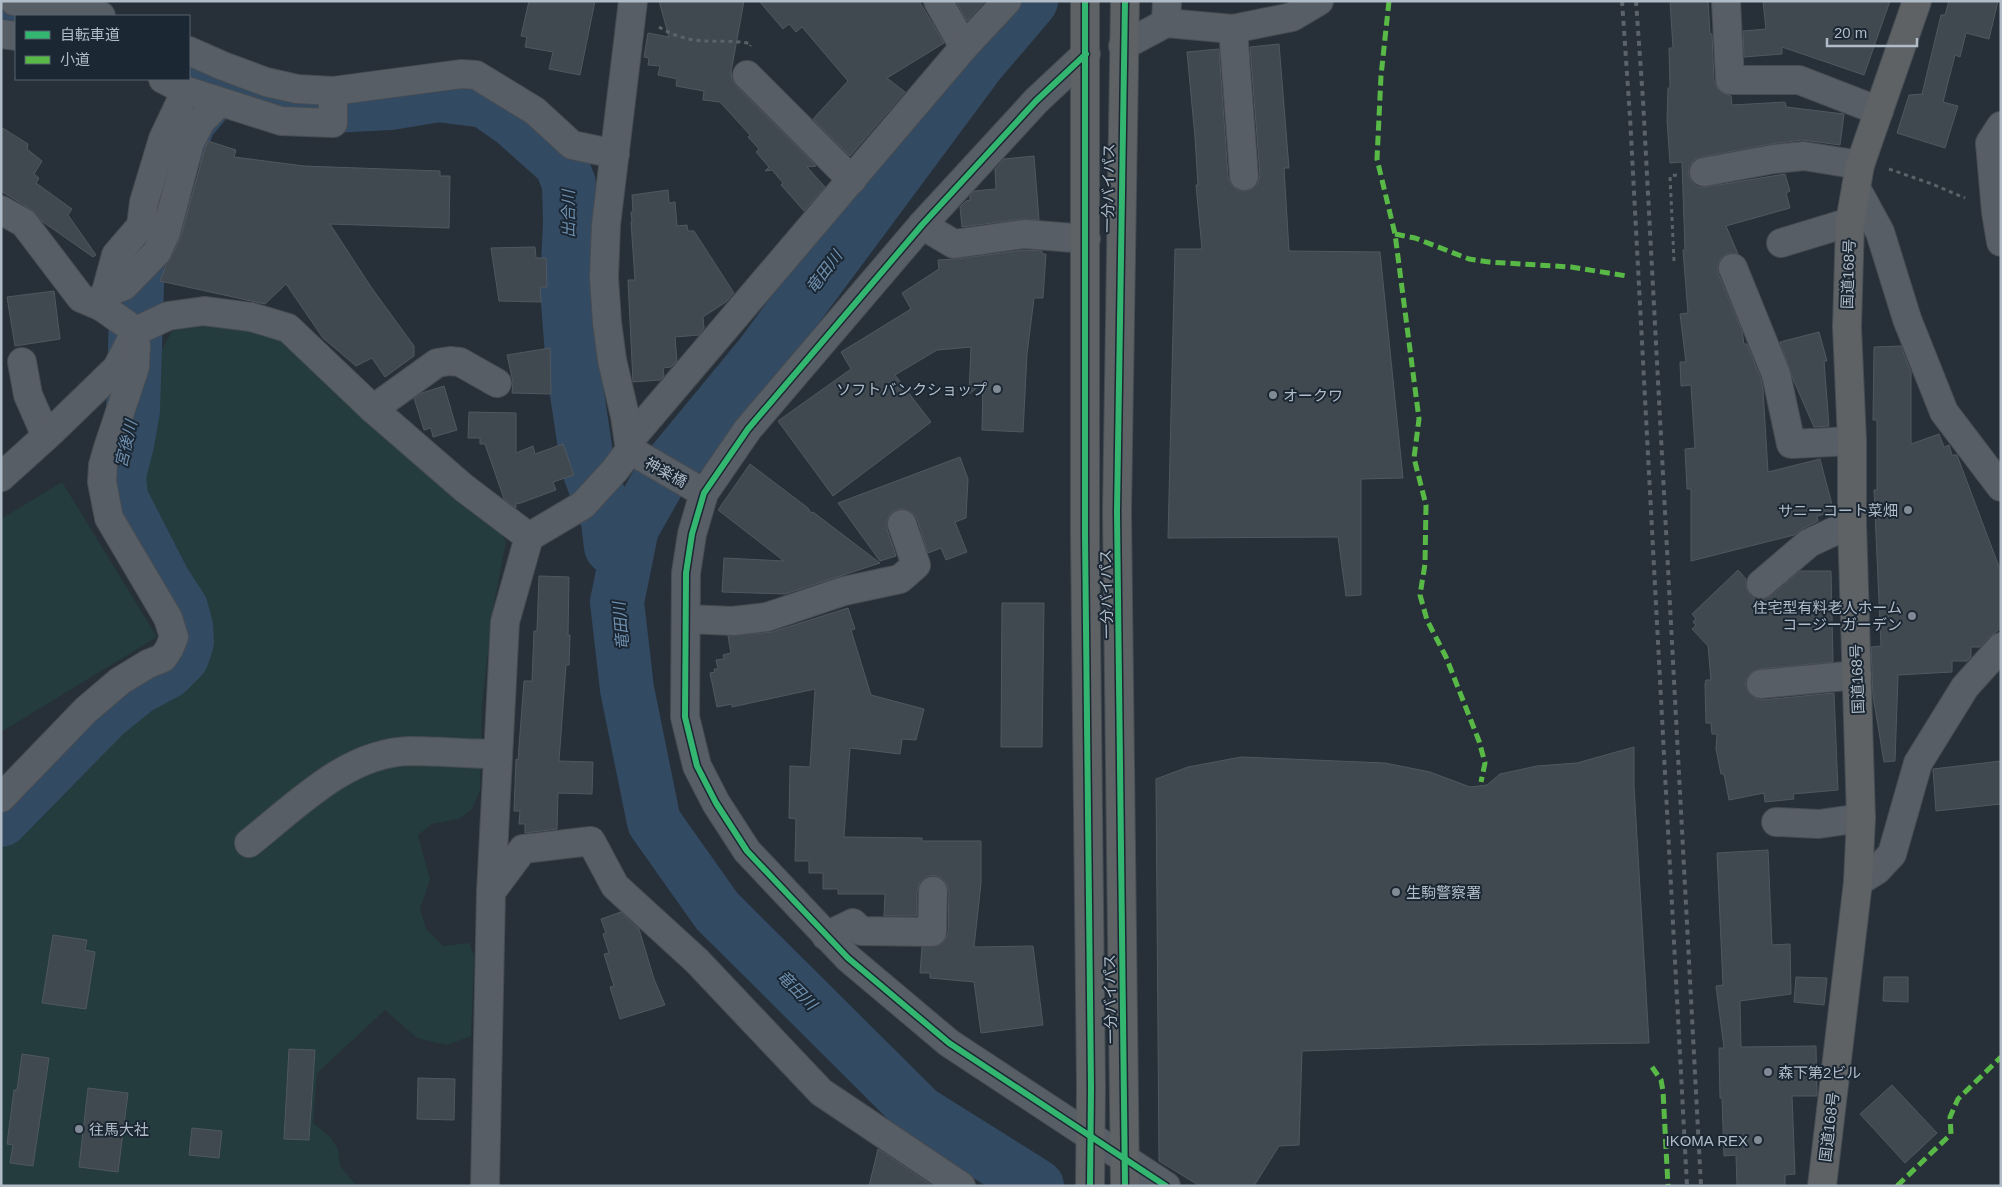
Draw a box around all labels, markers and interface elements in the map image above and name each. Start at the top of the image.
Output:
legend [15,15,190,80]
scale bar [1827,15,1917,47]
text: 20 m [1834,24,1867,41]
text: 自転車道 [60,26,120,43]
text: 小道 [60,51,90,68]
street label: 一分バイパス [1099,143,1117,233]
water label: 出合川 [560,188,577,238]
street label: 国道168号 [1838,239,1858,309]
water label: 竜田川 [803,246,846,296]
place label: ソフトバンクショップ [836,381,987,398]
marker: ソフトバンクショップ [991,383,1003,395]
place label: オークワ [1283,387,1343,404]
marker: オークワ [1267,389,1279,401]
water label: 宮後川 [112,417,140,469]
street label: 神楽橋 [642,454,690,490]
place label: サニーコート菜畑 [1778,502,1898,519]
marker: サニーコート菜畑 [1902,504,1914,516]
street label: 一分バイパス [1097,549,1115,639]
water label: 竜田川 [610,599,632,651]
place label: 住宅型有料老人ホーム コージーガーデン [1752,599,1902,633]
marker: 住宅型有料老人ホーム コージーガーデン [1906,610,1918,622]
street label: 国道168号 [1847,644,1867,714]
place label: 生駒警察署 [1406,884,1481,901]
marker: 生駒警察署 [1390,886,1402,898]
street label: 一分バイパス [1101,954,1119,1044]
water label: 竜田川 [774,967,821,1014]
place label: 森下第2ビル [1778,1064,1861,1081]
marker: 森下第2ビル [1762,1066,1774,1078]
street label: 国道168号 [1816,1091,1842,1163]
place label: 往馬大社 [89,1121,149,1138]
marker: 往馬大社 [73,1123,85,1135]
place label: IKOMA REX [1665,1132,1748,1149]
marker: IKOMA REX [1752,1134,1764,1146]

